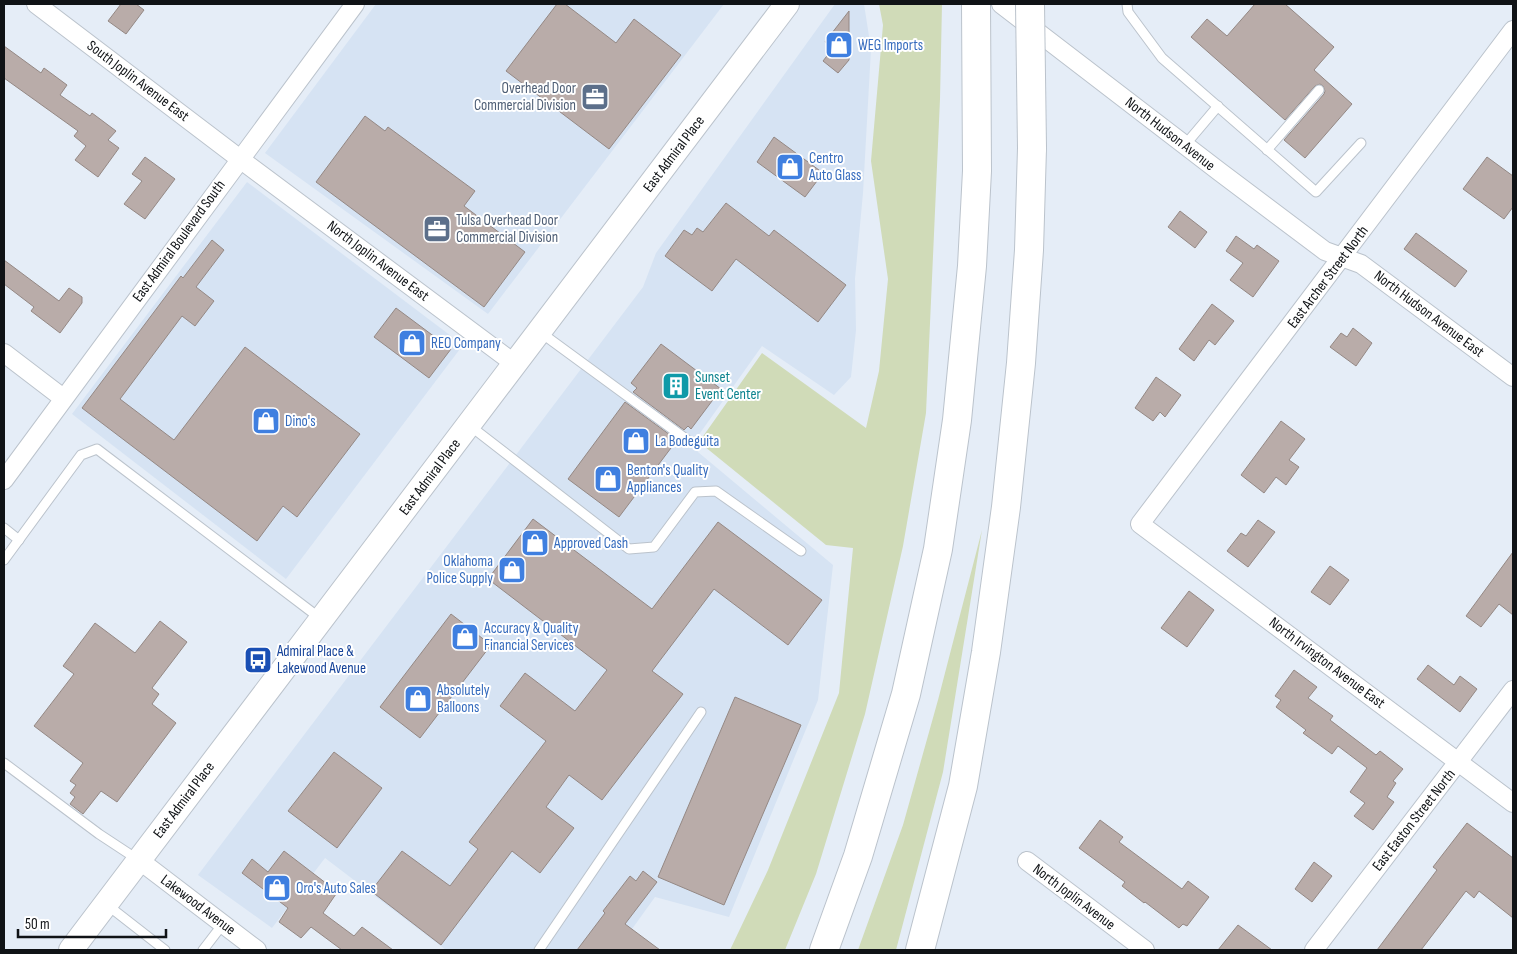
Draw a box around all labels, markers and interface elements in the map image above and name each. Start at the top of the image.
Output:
shop icon: WEG Imports [824,30,854,60]
street label: South Joplin Avenue East [83,36,193,126]
place label: WEG Imports [858,36,923,55]
place label: Overhead Door Commercial Division [474,79,577,115]
office icon: Overhead Door Commercial Division [580,82,610,112]
street label: North Hudson Avenue [1121,93,1219,175]
street label: East Admiral Place [639,112,709,196]
place label: Centro Auto Glass [808,149,861,185]
shop icon: Centro Auto Glass [775,152,805,182]
street label: East Admiral Boulevard South [128,176,230,306]
place label: Tulsa Overhead Door Commercial Division [456,211,559,247]
office icon: Tulsa Overhead Door Commercial Division [422,214,452,244]
street label: North Joplin Avenue East [323,216,433,306]
street label: East Archer Street North [1283,222,1373,332]
street label: North Hudson Avenue East [1370,266,1488,362]
shop icon: REO Company [397,328,427,358]
place label: REO Company [431,334,501,353]
place label: Sunset Event Center [695,368,762,404]
building icon: Sunset Event Center [661,371,691,401]
shop icon: Dino's [251,406,281,436]
place label: Dino's [285,412,316,431]
shop icon: La Bodeguita [621,426,651,456]
place label: La Bodeguita [655,432,719,451]
street label: East Admiral Place [395,435,465,519]
place label: Benton's Quality Appliances [626,461,709,497]
shop icon: Benton's Quality Appliances [593,464,623,494]
shop icon: Approved Cash [520,528,550,558]
place label: Approved Cash [553,534,628,553]
place label: Oklahoma Police Supply [427,552,493,588]
shop icon: Oklahoma Police Supply [497,555,527,585]
street label: North Irvington Avenue East [1265,613,1389,713]
place label: Accuracy & Quality Financial Services [483,619,579,655]
shop icon: Accuracy & Quality Financial Services [450,622,480,652]
place label: Admiral Place & Lakewood Avenue [276,642,366,678]
bus stop icon: Admiral Place & Lakewood Avenue [243,645,273,675]
place label: Absolutely Balloons [436,681,490,717]
shop icon: Absolutely Balloons [403,684,433,714]
street label: East Admiral Place [149,758,219,842]
street label: East Easton Street North [1368,765,1460,875]
street label: North Joplin Avenue [1029,860,1119,934]
street label: Lakewood Avenue [157,871,239,939]
shop icon: Oro's Auto Sales [262,873,292,903]
place label: Oro's Auto Sales [296,879,376,898]
scale bar [18,906,165,938]
text: 50 m [25,915,50,934]

